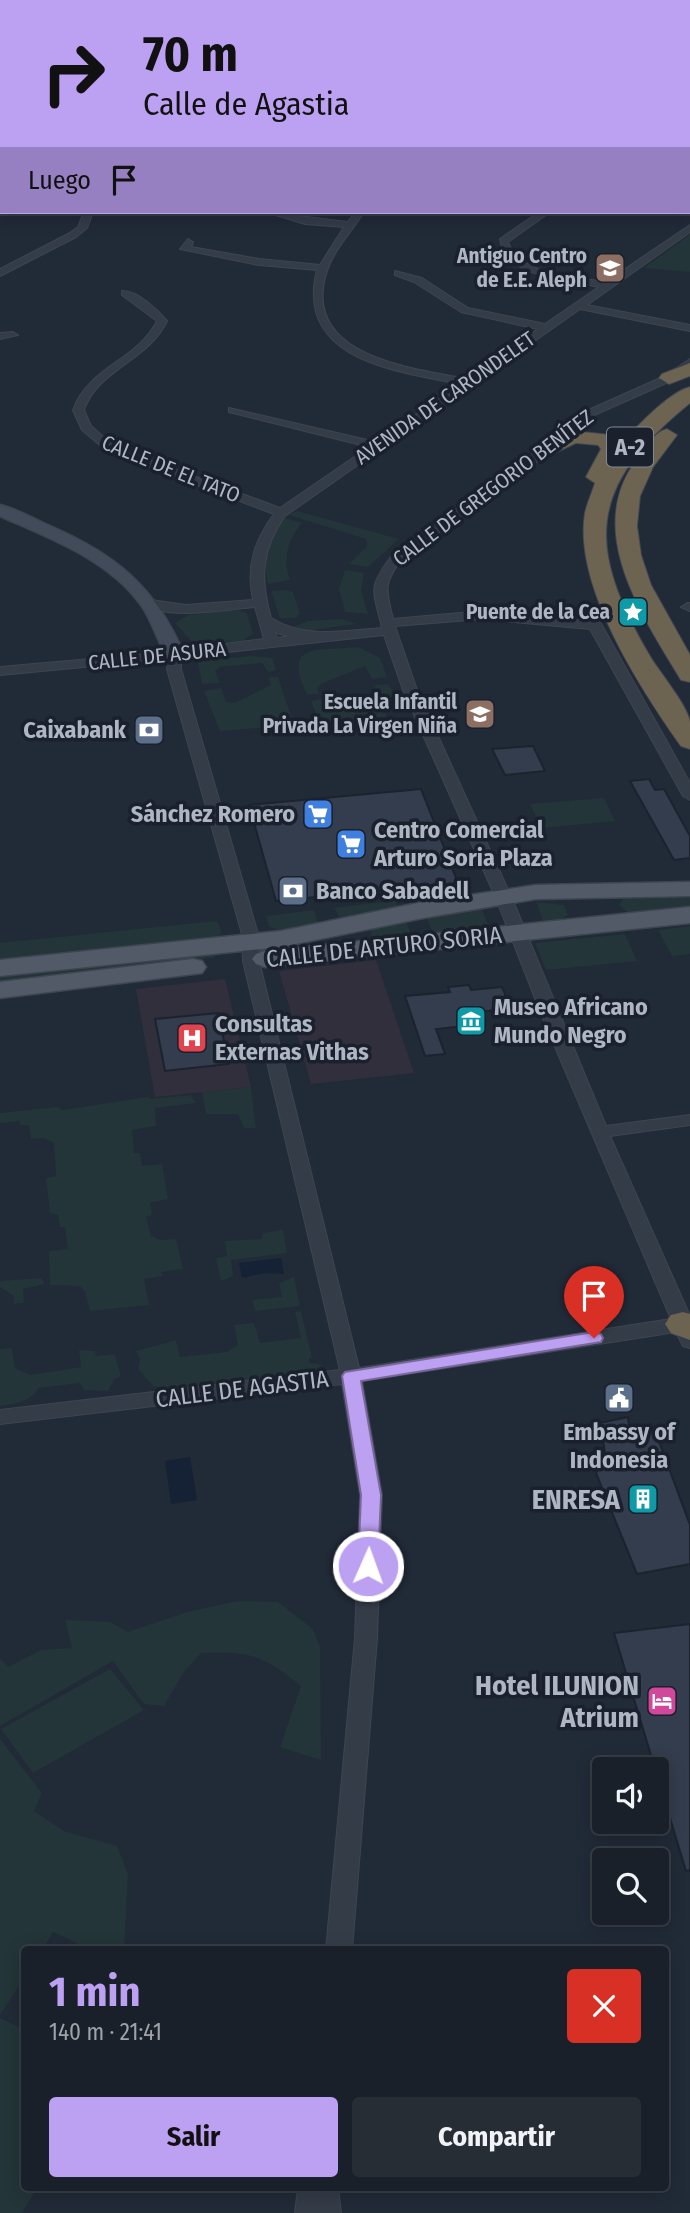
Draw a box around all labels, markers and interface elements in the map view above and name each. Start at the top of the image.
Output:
text: 70 m [143,25,238,84]
icon: right [28,28,119,119]
text: Calle de Agastia [143,85,349,123]
icon: arrive [105,161,143,199]
text: Luego [28,165,91,196]
place label: Antiguo Centro de E.E. Aleph [456,243,587,293]
school or university icon: Antiguo Centro de E.E. Aleph [593,251,627,285]
street label: AVENIDA DE CARONDELET [350,326,540,470]
street label: CALLE DE GREGORIO BENÍTEZ [388,404,598,572]
road number: A-2 [607,428,653,466]
street label: CALLE DE EL TATO [98,429,244,509]
place icon: Puente de la Cea [616,595,650,629]
place label: Puente de la Cea [466,599,610,625]
street label: CALLE DE ASURA [87,636,227,676]
place label: Escuela Infantil Privada La Virgen Niña [263,689,457,739]
school or university icon: Escuela Infantil Privada La Virgen Niña [463,697,497,731]
bank icon: Caixabank [132,713,166,747]
place label: Caixabank [23,716,127,744]
supermarket icon: Sánchez Romero [301,797,335,831]
place label: Sánchez Romero [131,800,295,828]
place label: Centro Comercial Arturo Soria Plaza [373,816,553,872]
supermarket icon: Centro Comercial Arturo Soria Plaza [334,827,368,861]
bank icon: Banco Sabadell [276,874,310,908]
place label: Banco Sabadell [316,877,470,905]
street label: CALLE DE ARTURO SORIA [265,921,504,973]
place label: Museo Africano Mundo Negro [494,993,648,1049]
museum icon: Museo Africano Mundo Negro [454,1004,488,1038]
place label: Consultas Externas Vithas [215,1010,369,1066]
hospital icon: Consultas Externas Vithas [175,1021,209,1055]
pin [564,1266,624,1338]
icon: arrive [575,1277,613,1315]
street label: CALLE DE AGASTIA [154,1364,330,1413]
public building icon: Embassy of Indonesia [602,1381,636,1415]
place label: Embassy of Indonesia [563,1418,677,1474]
building icon: ENRESA [626,1482,660,1516]
place label: ENRESA [532,1483,621,1516]
position arrow [331,1529,405,1603]
place label: Hotel ILUNION Atrium [475,1669,639,1734]
hotel icon: Hotel ILUNION Atrium [645,1684,679,1718]
map controls [592,1757,669,1925]
button: sound [592,1757,669,1834]
button: search [592,1848,669,1925]
text: 1 min [49,1967,140,2017]
button: close [567,1969,641,2043]
text: 140 m · 21:41 [49,2018,162,2046]
button: Salir [49,2097,338,2177]
button: Compartir [352,2097,641,2177]

